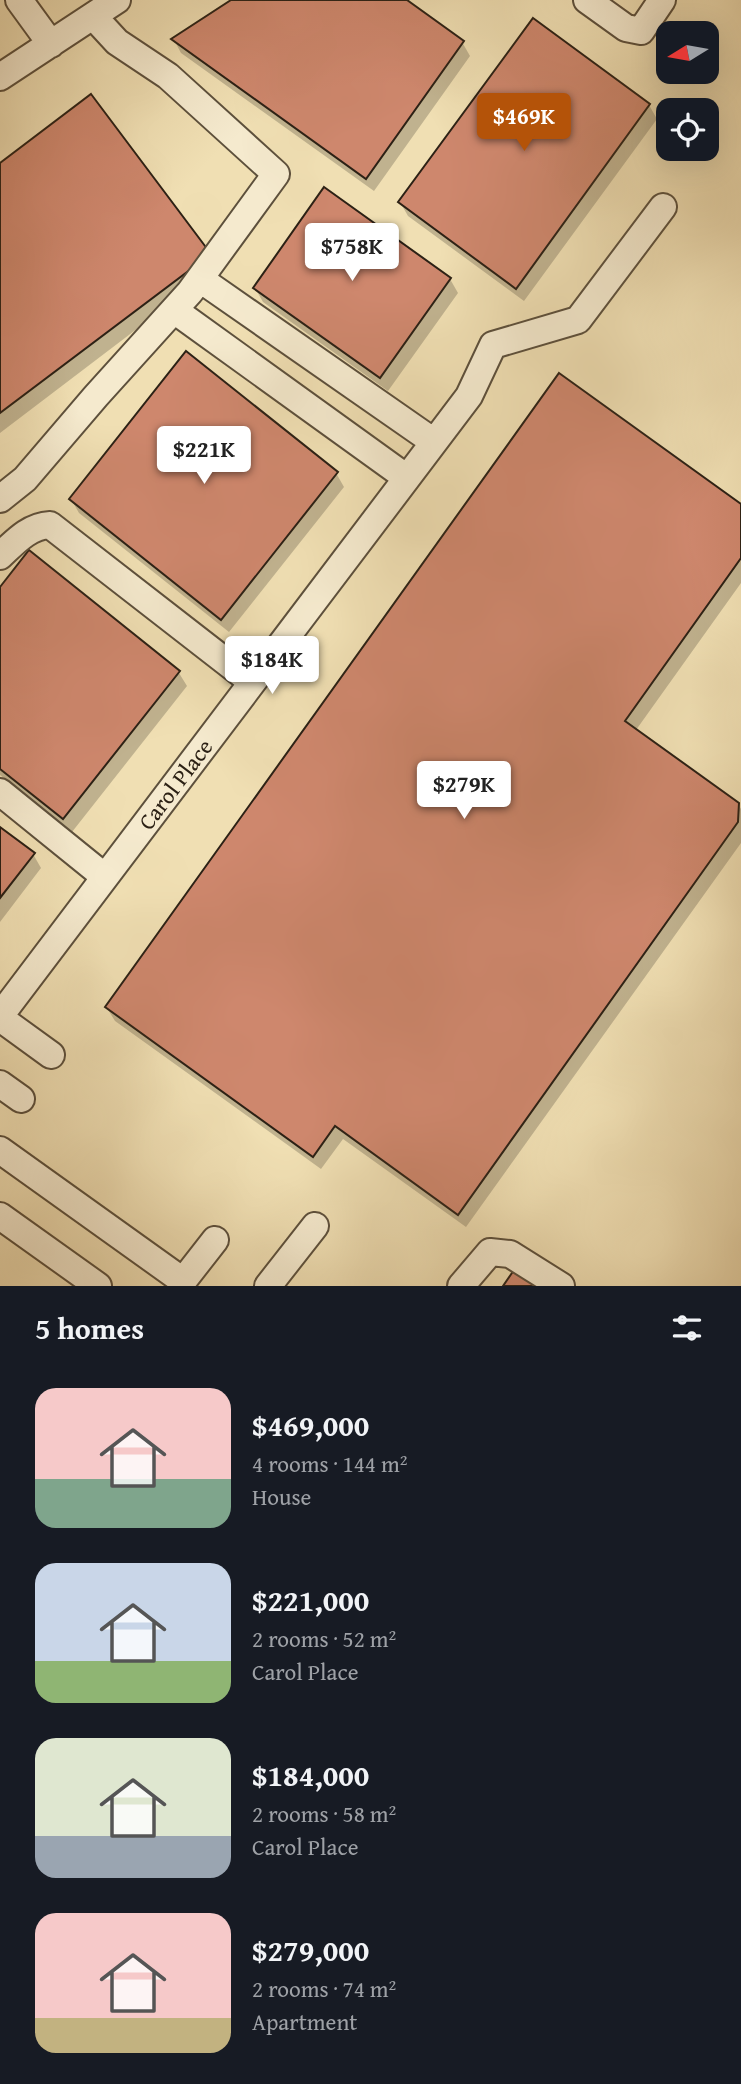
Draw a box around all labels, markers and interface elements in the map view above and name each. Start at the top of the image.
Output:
north arrow [656,21,719,84]
map controls [656,21,719,161]
pin: $469K [475,94,573,153]
button: locate [656,98,719,161]
text: $469K [493,99,555,132]
pin: $758K [303,224,401,283]
text: $758K [321,229,383,262]
pin: $221K [155,426,253,486]
text: $221K [173,432,235,465]
pin: $184K [223,636,321,696]
text: $184K [241,642,303,675]
street label: Carol Place [130,732,220,836]
pin: $279K [415,762,513,821]
text: $279K [433,767,495,800]
text: 5 homes [35,1306,144,1350]
icon: filters [668,1309,706,1347]
text: $469,000 [252,1403,369,1447]
icon: home [91,1416,175,1500]
text: 4 rooms · 144 m² [252,1447,407,1480]
text: House [252,1480,311,1513]
text: $221,000 [252,1578,369,1622]
icon: home [91,1591,175,1675]
text: 2 rooms · 52 m² [252,1622,396,1655]
text: Carol Place [252,1655,358,1688]
text: $184,000 [252,1753,369,1797]
icon: home [91,1766,175,1850]
text: 2 rooms · 58 m² [252,1797,396,1830]
text: Carol Place [252,1830,358,1863]
text: $279,000 [252,1928,369,1972]
icon: home [91,1941,175,2025]
text: 2 rooms · 74 m² [252,1972,396,2005]
text: Apartment [252,2005,357,2038]

